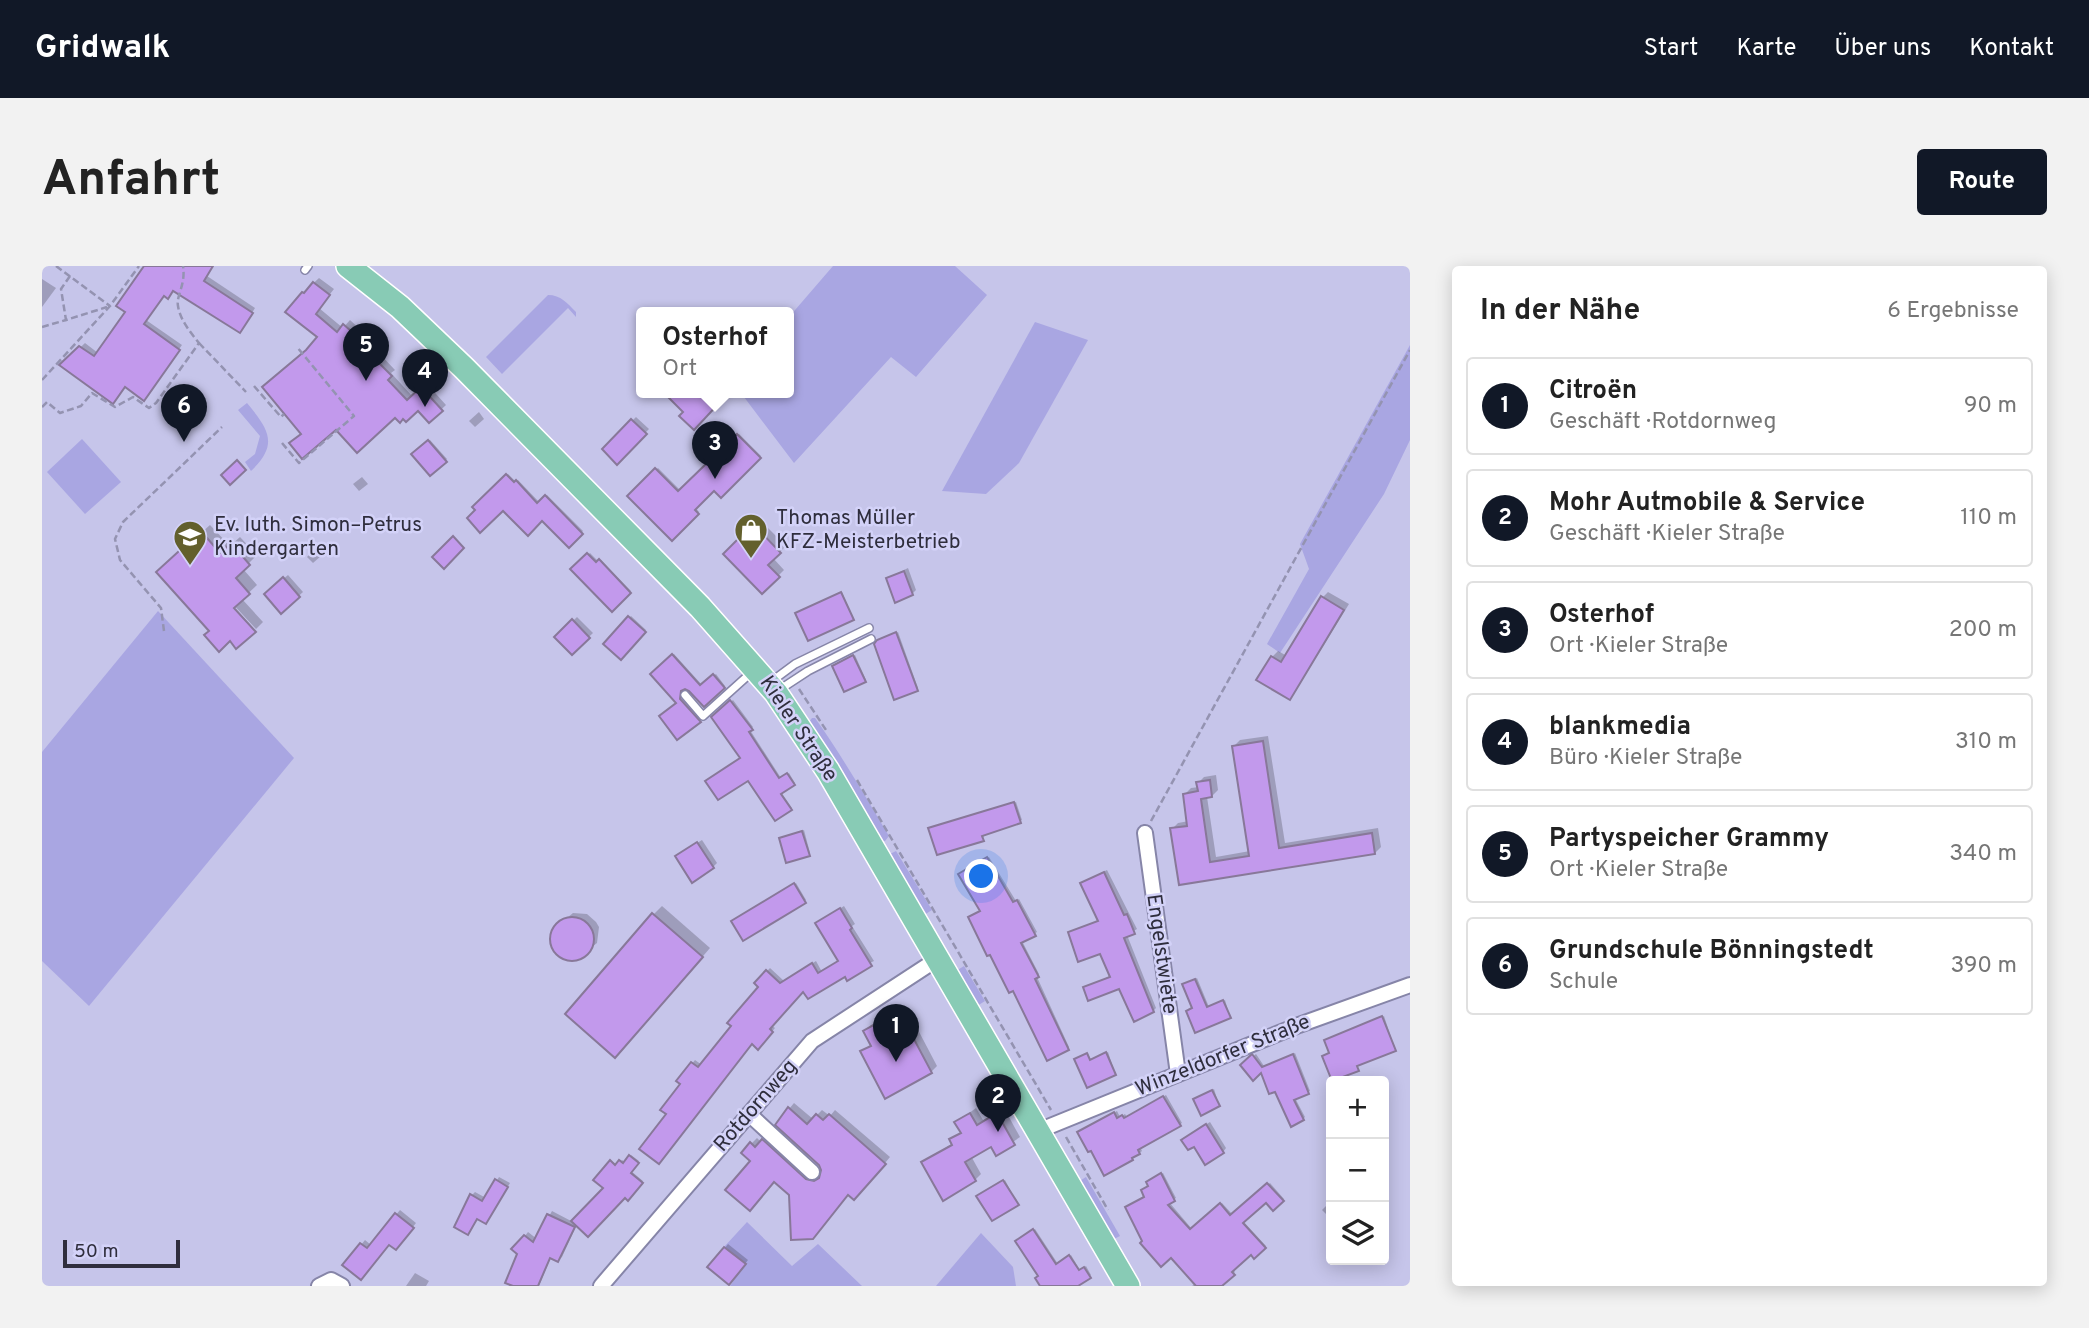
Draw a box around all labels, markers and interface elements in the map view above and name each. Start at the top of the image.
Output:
text: Gridwalk [35,28,170,70]
text: Start [1644,34,1698,64]
text: Karte [1736,34,1796,64]
text: Über uns [1834,34,1931,64]
text: Kontakt [1969,34,2054,64]
button: Route [1917,149,2047,215]
text: Anfahrt [42,151,220,213]
text: In der Nähe [1480,293,1640,330]
text: 6 Ergebnisse [1887,297,2019,326]
popup [636,307,794,398]
text: Osterhof [662,322,768,355]
pin: 5 [343,323,389,381]
pin: 4 [402,349,448,407]
text: Ort [662,355,697,384]
text: Citroën [1549,375,1637,408]
pin: 6 [161,384,207,442]
text: 1 [1500,392,1510,421]
text: 90 m [1964,392,2017,421]
text: Geschäft · Rotdornweg [1549,408,1776,437]
pin: 3 [692,421,738,479]
text: Mohr Autmobile & Service [1549,487,1865,520]
text: 2 [1498,504,1512,533]
text: 110 m [1960,504,2017,533]
place label: Thomas Müller KFZ-Meisterbetrieb [776,505,960,556]
shop icon: Thomas Müller KFZ-Meisterbetrieb [732,511,770,560]
place label: Ev. luth. Simon–Petrus Kindergarten [214,512,422,563]
school or university icon: Ev. luth. Simon–Petrus Kindergarten [171,518,209,567]
text: Geschäft · Kieler Straße [1549,520,1785,549]
text: Osterhof [1549,599,1654,632]
text: 3 [1498,616,1512,645]
text: 200 m [1949,616,2017,645]
text: Ort · Kieler Straße [1549,632,1728,661]
street label: Kieler Straße [753,671,843,787]
text: blankmedia [1549,711,1691,744]
text: 4 [1498,728,1512,757]
text: 310 m [1955,728,2017,757]
text: Büro · Kieler Straße [1549,744,1742,773]
text: Partyspeicher Grammy [1549,823,1829,856]
text: 5 [1498,840,1512,869]
text: 340 m [1949,840,2017,869]
text: Ort · Kieler Straße [1549,856,1728,885]
your location [964,859,998,893]
street label: Engelstwiete [1139,892,1183,1016]
text: Grundschule Bönningstedt [1549,935,1874,968]
text: 6 [1498,952,1512,981]
text: 390 m [1950,952,2017,981]
text: Schule [1549,968,1618,997]
pin: 1 [873,1004,919,1062]
street label: Winzeldorfer Straße [1132,1009,1314,1103]
street label: Rotdornweg [708,1054,804,1158]
pin: 2 [975,1074,1021,1132]
map controls [1326,1076,1389,1265]
button: + [1326,1076,1389,1139]
button: − [1326,1139,1389,1202]
button: layers [1326,1202,1389,1265]
scale bar [63,1237,180,1269]
text: 50 m [74,1240,119,1264]

